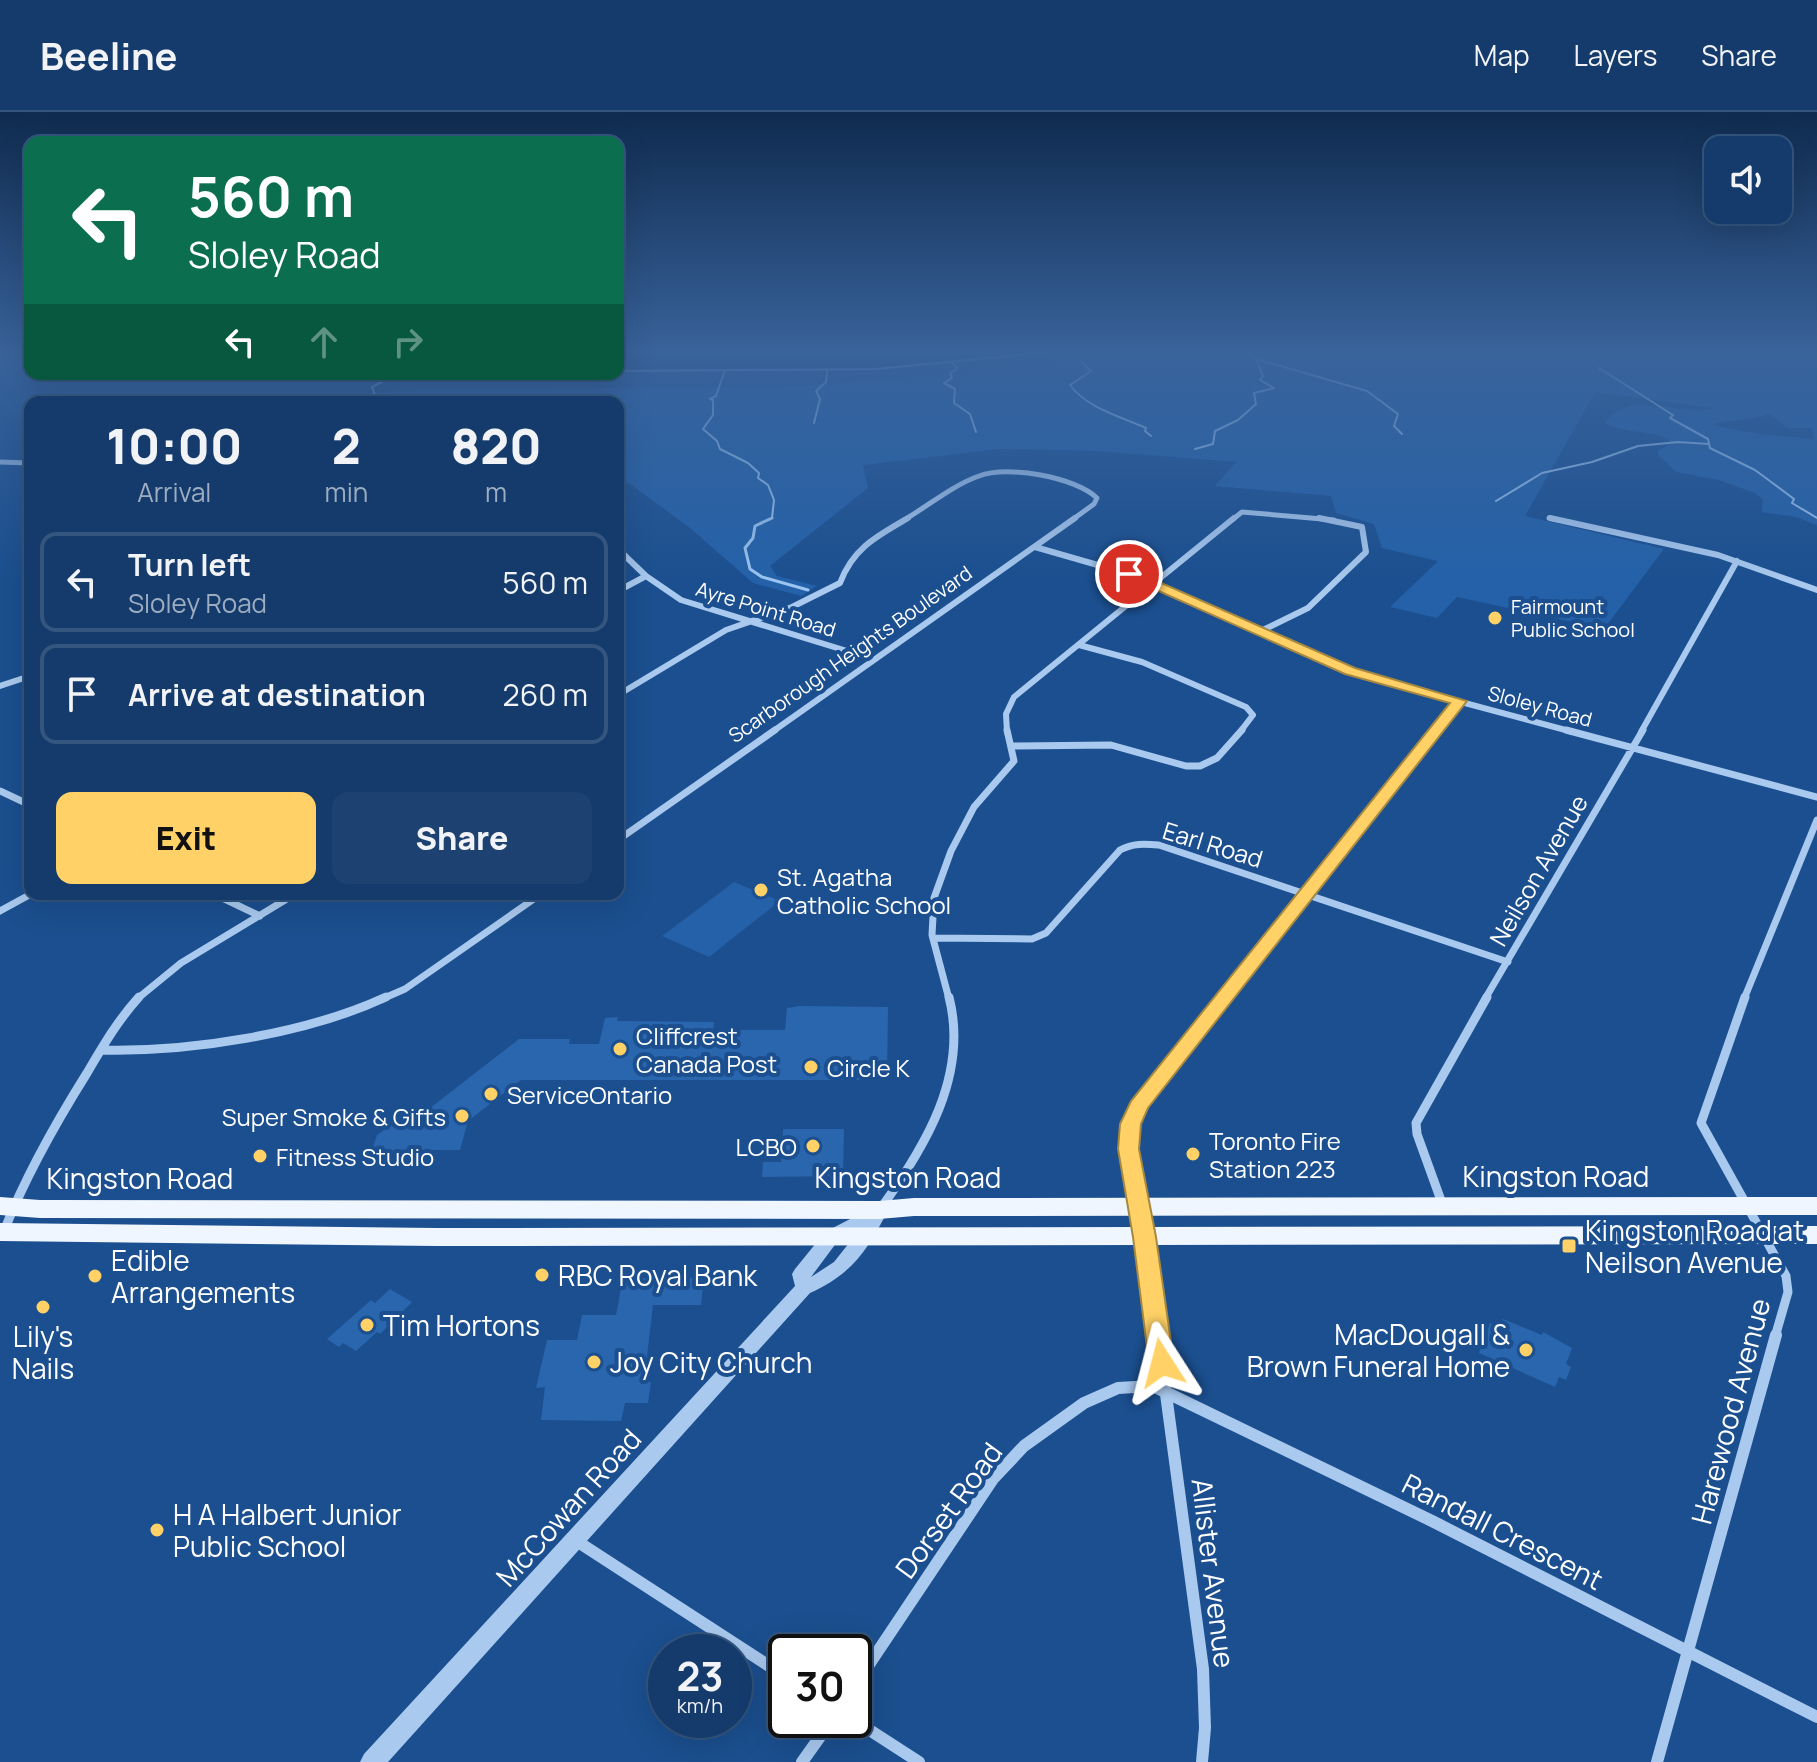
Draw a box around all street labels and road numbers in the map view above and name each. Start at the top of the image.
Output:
street label: Scarborough Heights Boulevard [723,559,977,749]
street label: Ayre Point Road [693,575,839,643]
street label: Sloley Road [1485,679,1595,733]
street label: Neilson Avenue [1481,788,1595,952]
street label: Earl Road [1159,813,1267,875]
street label: Kingston Road [1463,1157,1649,1195]
street label: Kingston Road [815,1158,1001,1196]
street label: Kingston Road [47,1159,233,1197]
street label: Harewood Avenue [1682,1294,1778,1528]
street label: McCowan Road [487,1420,649,1594]
street label: Dorset Road [886,1434,1010,1586]
street label: Randall Crescent [1396,1464,1610,1598]
street label: Allister Avenue [1184,1476,1244,1670]

